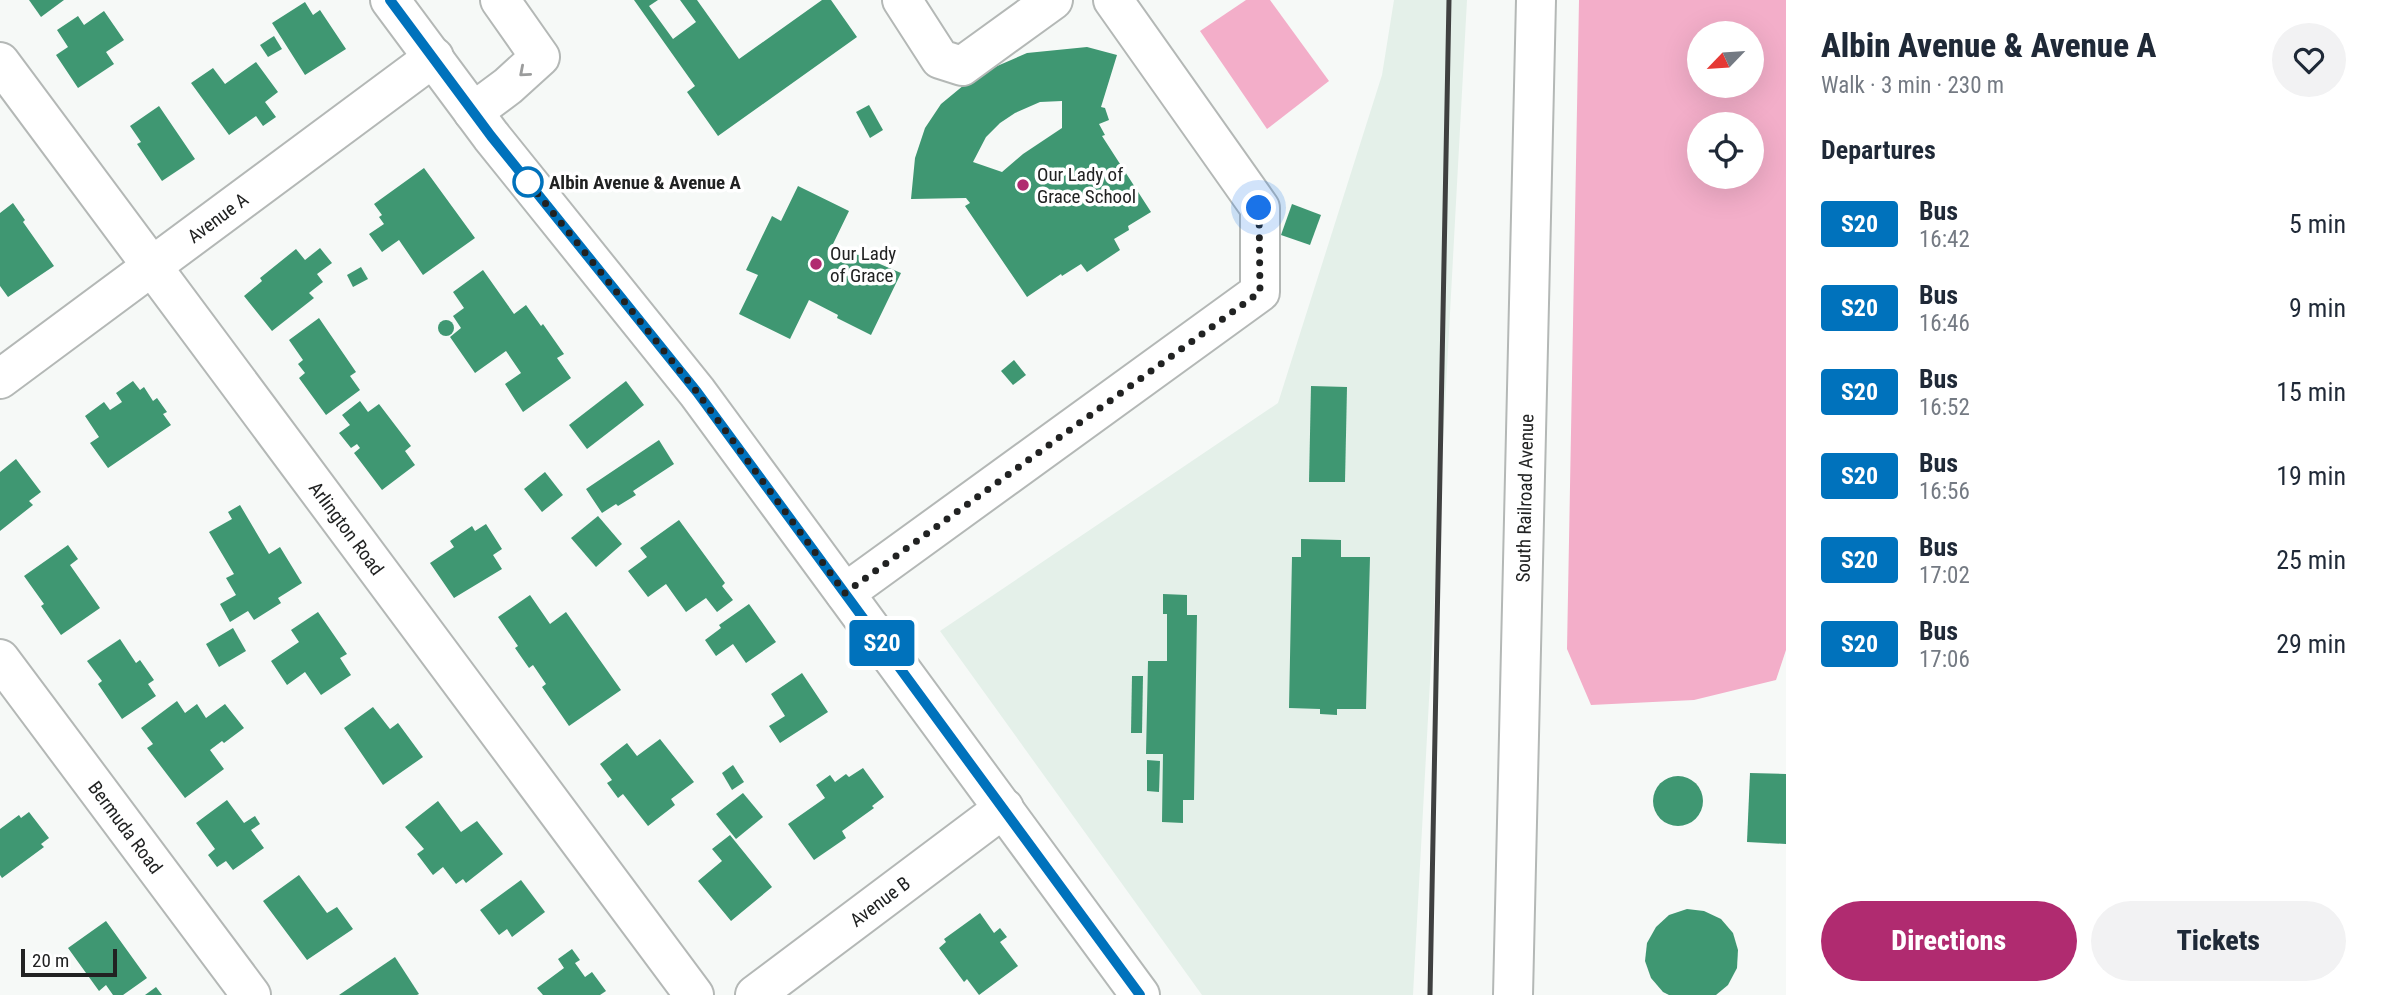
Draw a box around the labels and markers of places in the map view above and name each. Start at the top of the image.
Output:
place label: Our Lady of Grace School [1037,163,1136,208]
marker: Albin Avenue & Avenue A [513,167,543,197]
place label: Albin Avenue & Avenue A [549,171,742,194]
marker: Our Lady of Grace School [1015,177,1031,193]
place label: Our Lady of Grace [830,242,896,287]
marker: Our Lady of Grace [808,256,824,272]

